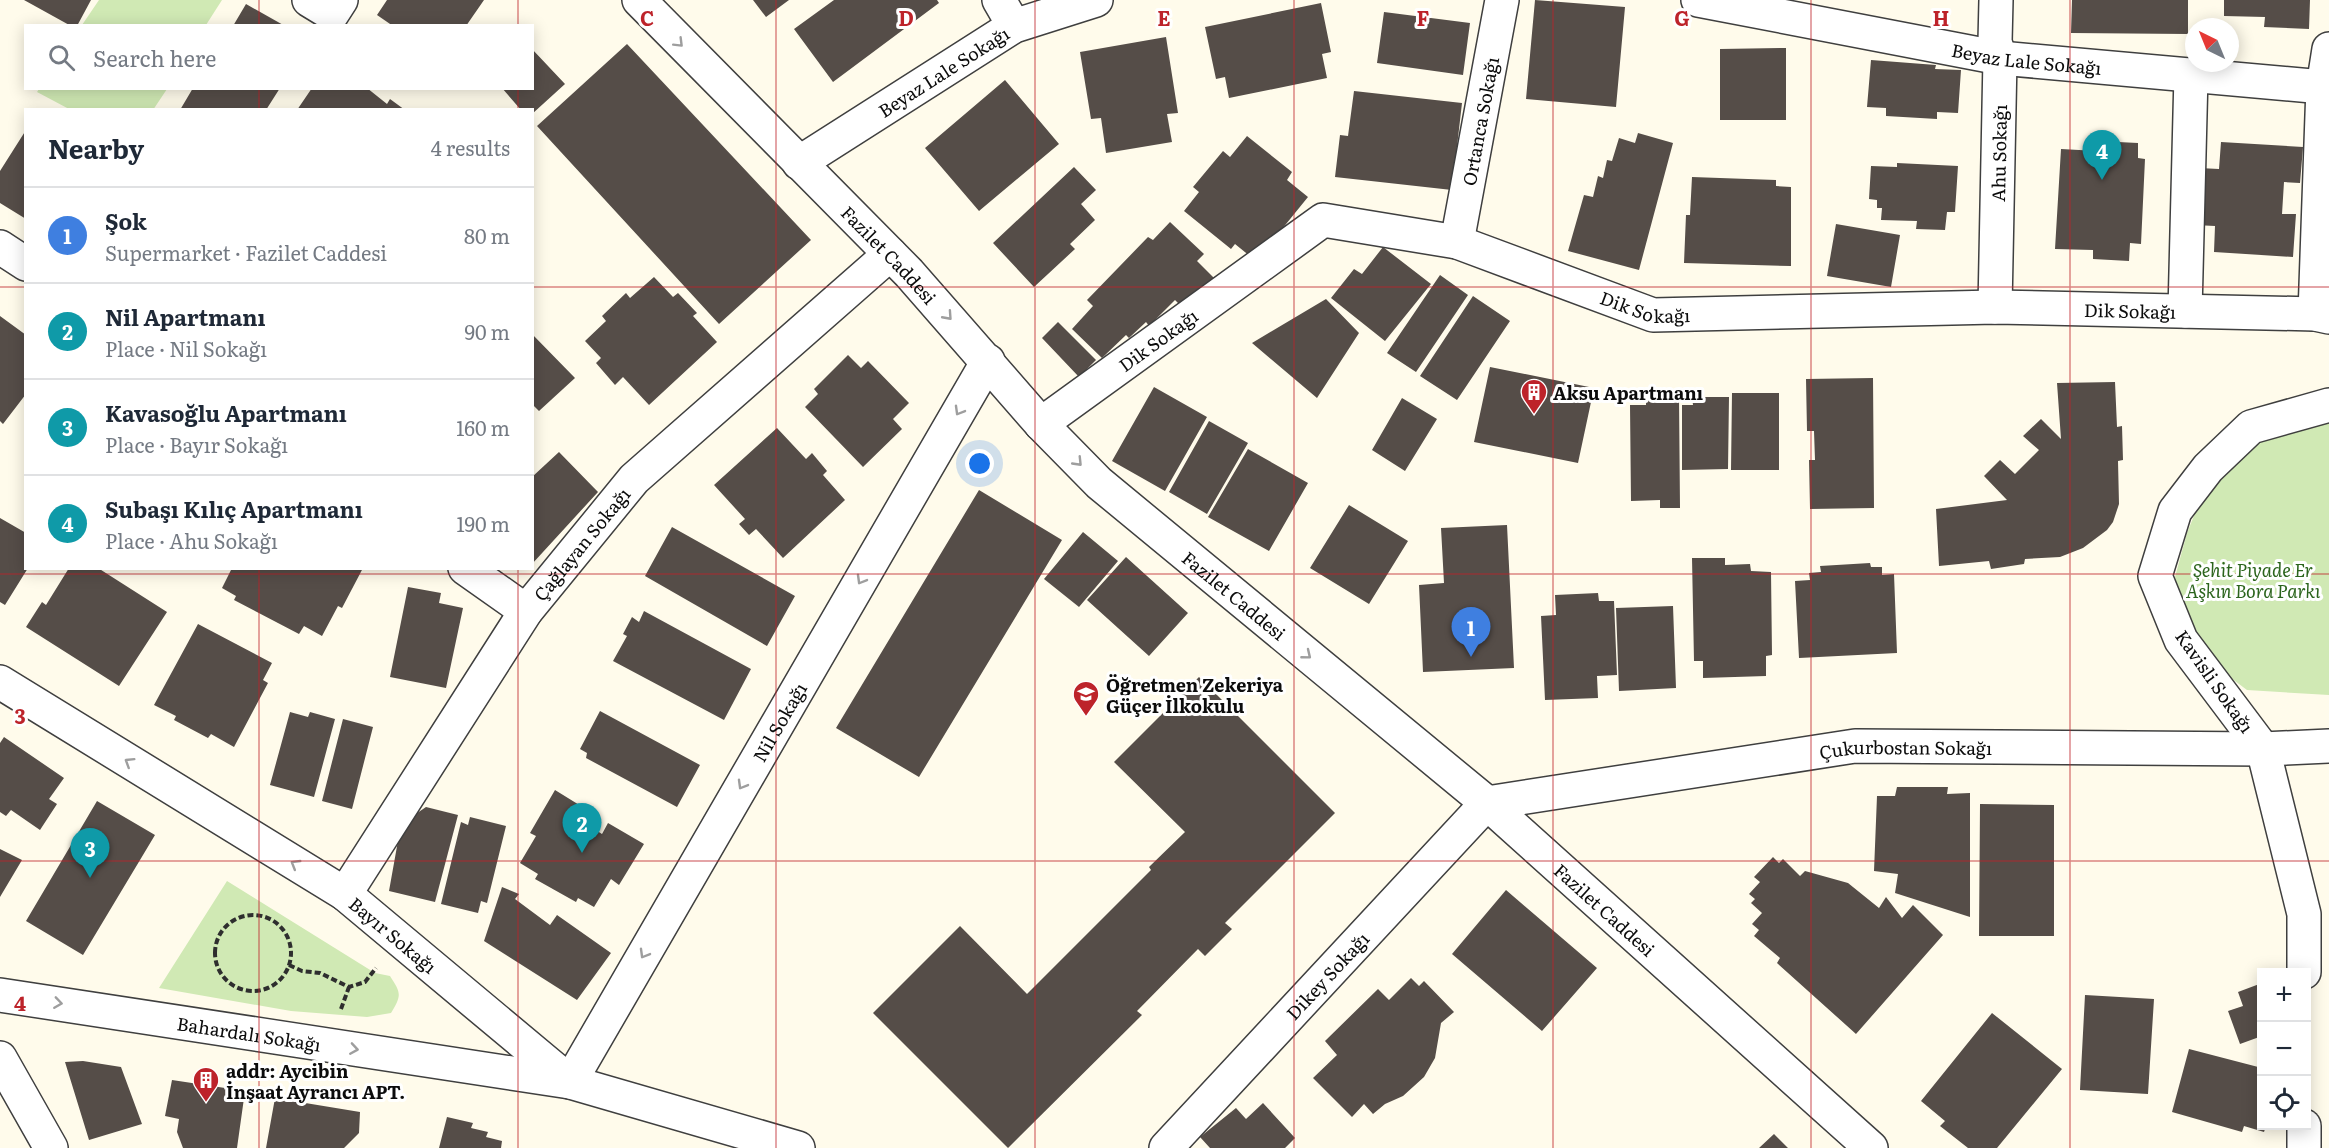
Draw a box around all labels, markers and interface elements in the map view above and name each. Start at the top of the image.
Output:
text: C [640,2,654,32]
text: D [898,2,914,32]
text: E [1157,2,1171,32]
text: F [1417,2,1430,32]
text: G [1674,2,1690,32]
text: H [1933,2,1949,32]
north arrow [2185,18,2239,72]
street label: Beyaz Lale Sokağı [872,19,1014,123]
search box [24,24,534,90]
one-way arrow [672,36,683,46]
street label: Beyaz Lale Sokağı [1949,36,2103,81]
icon: search [45,41,78,74]
text: Search here [93,41,216,74]
street label: Ortanca Sokağı [1454,54,1505,188]
street label: Ahu Sokağı [1984,104,2013,202]
text: Nearby [48,128,144,167]
pin: 4 [2082,130,2122,180]
text: 4 results [431,132,510,162]
street label: Fazilet Caddesi [836,199,943,310]
text: Şok [105,204,147,237]
text: 1 [63,220,72,250]
text: 80 m [464,220,510,250]
text: Supermarket · Fazilet Caddesi [105,237,387,267]
street label: Dik Sokağı [1597,283,1690,328]
street label: Dik Sokağı [2084,295,2176,324]
text: Nil Apartmanı [105,300,265,333]
street label: Dik Sokağı [1112,302,1203,378]
one-way arrow [941,309,952,320]
text: 2 [62,316,73,346]
text: 90 m [465,316,510,346]
text: Place · Nil Sokağı [105,333,267,363]
building icon: Aksu Apartmanı [1519,377,1549,415]
place label: Aksu Apartmanı [1553,379,1704,406]
text: Kavasoğlu Apartmanı [105,396,347,429]
one-way arrow [955,405,966,415]
text: 3 [62,412,73,442]
text: 160 m [456,412,510,442]
text: Place · Bayır Sokağı [105,429,288,459]
your location [965,449,994,478]
one-way arrow [1070,454,1081,465]
street label: Çağlayan Sokağı [526,481,636,606]
text: Subaşı Kılıç Apartmanı [105,492,363,525]
text: 4 [61,508,74,538]
text: 190 m [456,508,510,538]
text: Place · Ahu Sokağı [105,525,278,555]
street label: Fazilet Caddesi [1177,544,1292,646]
park label: Şehit Piyade Er Aşkın Bora Parkı [2186,556,2321,604]
one-way arrow [857,574,868,584]
pin: 1 [1452,608,1490,657]
street label: Kavisli Sokağı [2169,624,2261,738]
one-way arrow [1300,648,1311,659]
place label: Öğretmen Zekeriya Güçer İlkokulu [1106,671,1284,719]
street label: Nil Sokağı [745,677,813,767]
school or university icon: Öğretmen Zekeriya Güçer İlkokulu [1071,679,1101,717]
text: 3 [14,700,26,730]
street label: Çukurbostan Sokağı [1817,732,1992,765]
one-way arrow [124,758,135,769]
one-way arrow [738,779,749,789]
pin: 2 [562,804,602,853]
pin: 3 [70,828,110,878]
street label: Fazilet Caddesi [1549,856,1662,962]
one-way arrow [291,860,301,872]
street label: Bayır Sokağı [344,890,443,979]
street label: Dikey Sokağı [1279,925,1375,1025]
one-way arrow [640,948,652,958]
map controls [2257,968,2311,1130]
button: + [2257,968,2311,1022]
text: 4 [14,987,26,1017]
one-way arrow [53,996,63,1008]
street label: Bahardalı Sokağı [175,1009,323,1057]
button: − [2257,1022,2311,1076]
one-way arrow [350,1042,359,1054]
place label: addr: Aycibin İnşaat Ayrancı APT. [226,1057,405,1105]
building icon: addr: Aycibin İnşaat Ayrancı APT. [191,1065,221,1103]
button: locate [2257,1076,2311,1130]

